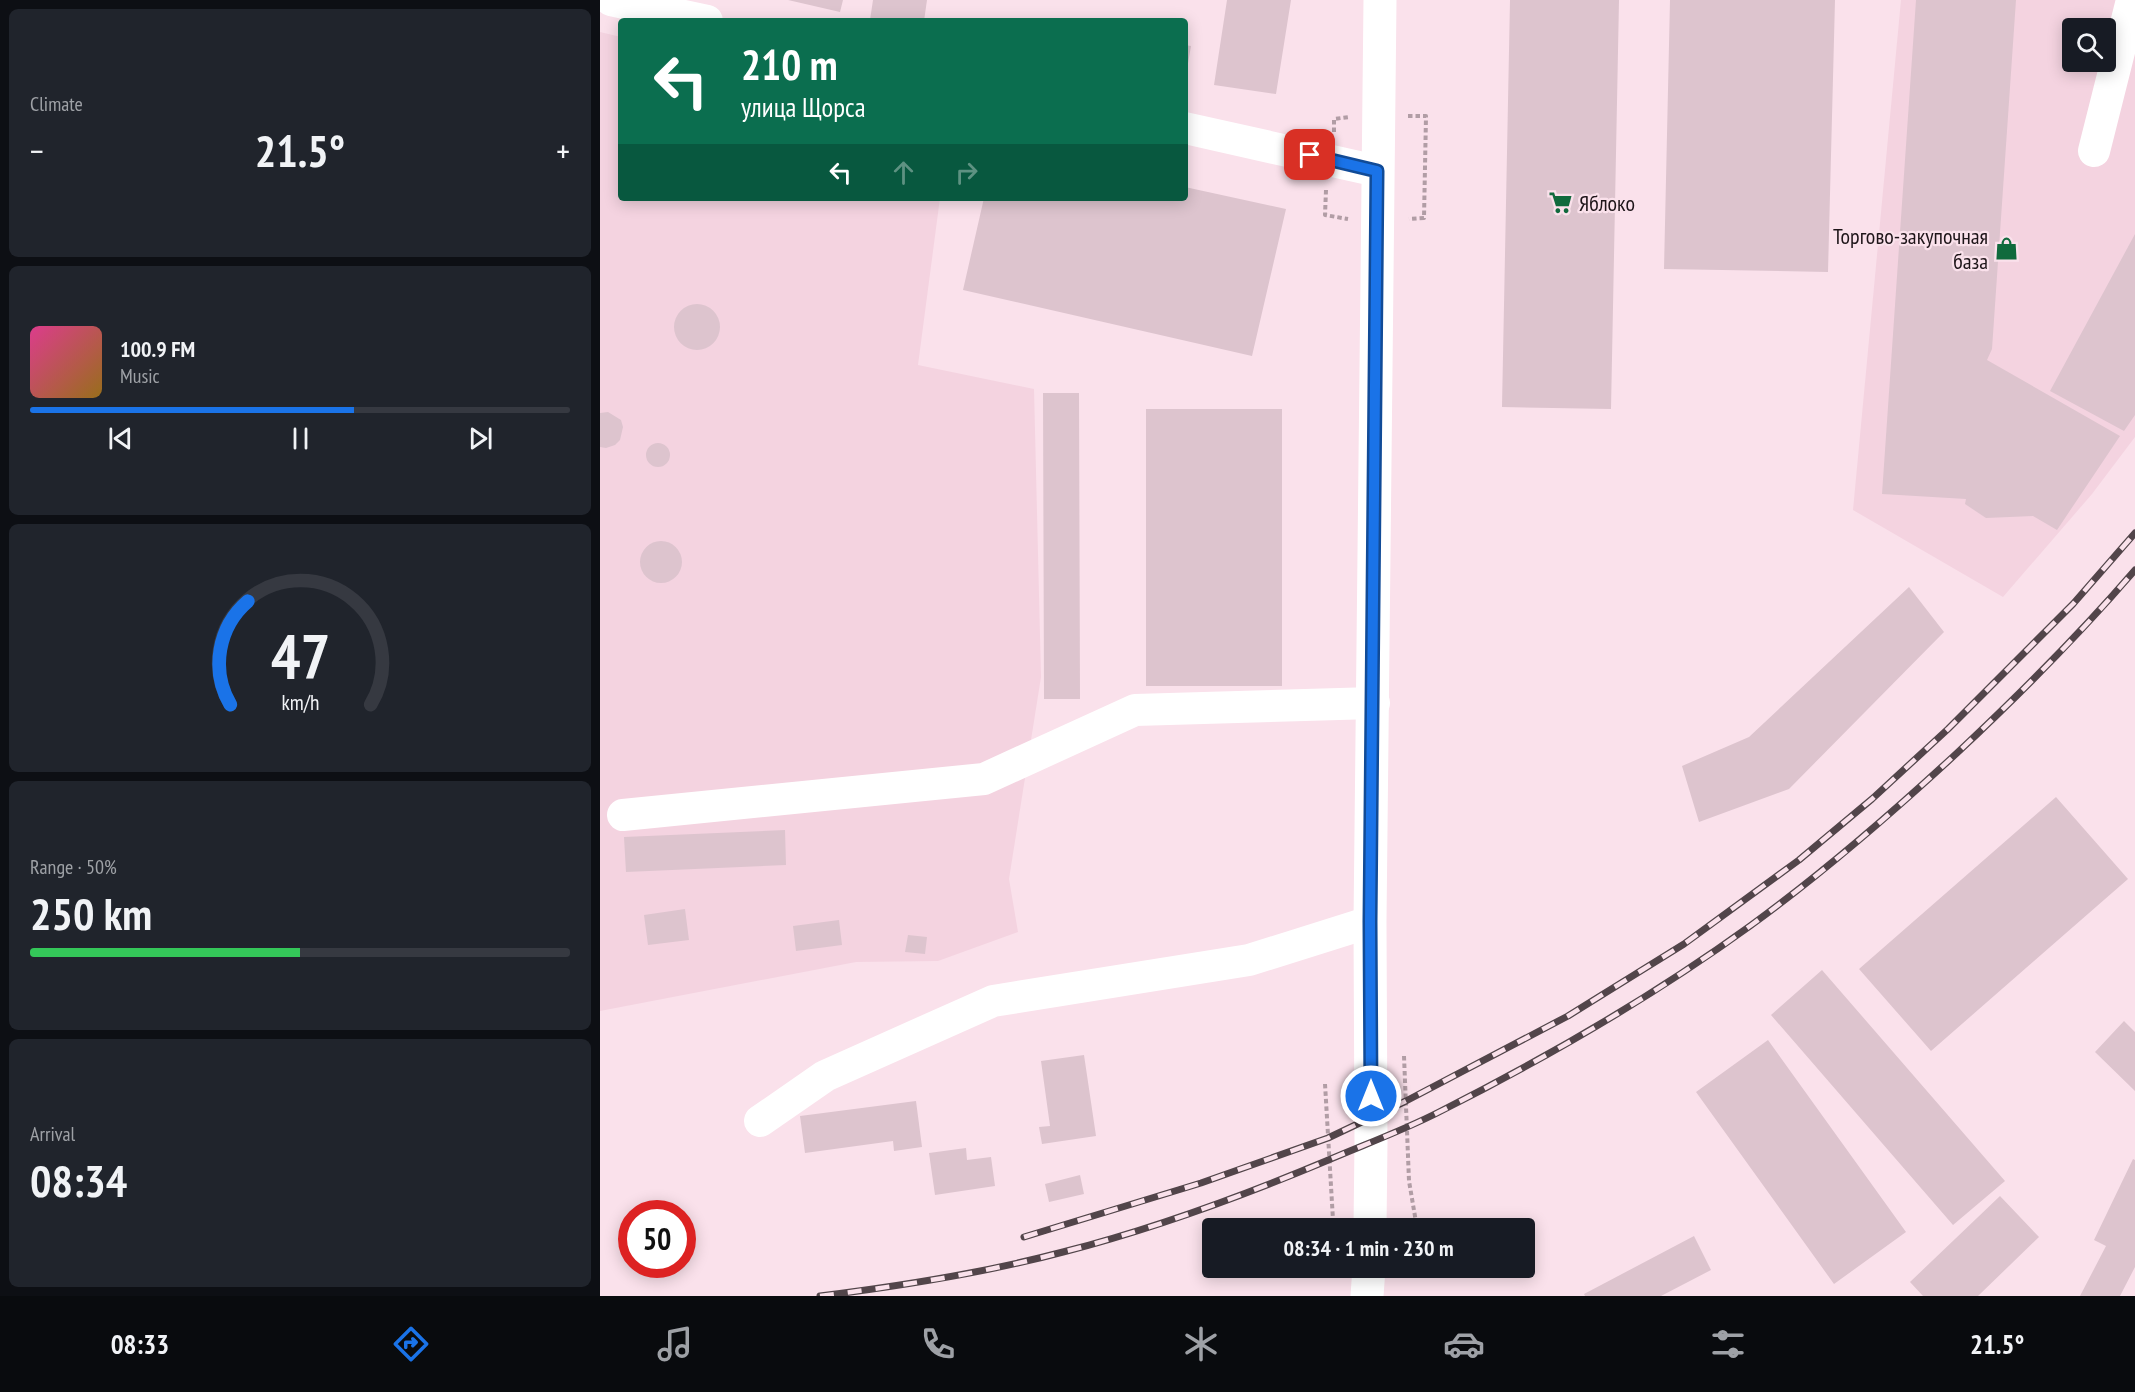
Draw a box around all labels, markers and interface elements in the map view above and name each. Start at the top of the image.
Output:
map controls [2062,18,2116,72]
button: search [2062,18,2116,72]
text: 210 m [741,37,838,92]
icon: left [642,42,720,120]
text: улица Щорса [741,90,865,124]
text: Climate [30,91,83,117]
text: 21.5° [255,121,345,179]
text: − [30,129,44,172]
text: + [556,129,570,172]
pin [1284,129,1335,180]
icon: arrive [1293,138,1326,171]
icon: left [824,156,857,189]
icon: ahead [887,156,920,189]
icon: right [950,156,983,189]
place label: Яблоко [1579,189,1635,217]
supermarket icon: Яблоко [1548,190,1574,216]
place label: Торгово-закупочная база [1833,222,1988,275]
shop icon: Торгово-закупочная база [1993,236,2019,262]
text: 100.9 FM [120,335,195,363]
text: Music [120,363,160,389]
icon: previous [104,422,137,455]
icon: pause [284,422,317,455]
icon: next [464,422,497,455]
text: 47 [270,615,330,696]
text: km/h [281,688,319,716]
text: Range · 50% [30,854,117,880]
text: 250 km [30,884,152,942]
position arrow [1339,1064,1403,1128]
text: Arrival [30,1121,75,1147]
text: 08:34 [30,1151,127,1209]
speed limit sign: 50 [618,1200,696,1278]
text: 08:34 · 1 min · 230 m [1283,1234,1454,1262]
icon: directions [390,1323,432,1365]
icon: music [654,1323,696,1365]
icon: phone [917,1323,959,1365]
icon: climate [1180,1323,1222,1365]
icon: car [1443,1323,1485,1365]
icon: filters [1707,1323,1749,1365]
text: 08:33 [111,1327,169,1361]
text: 21.5° [1970,1327,2024,1361]

